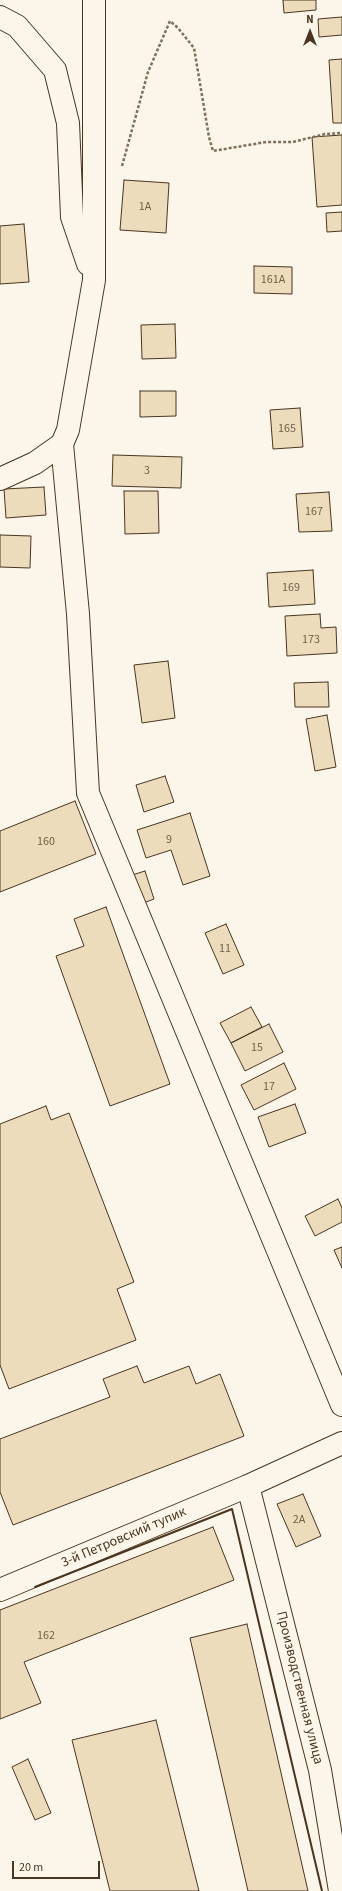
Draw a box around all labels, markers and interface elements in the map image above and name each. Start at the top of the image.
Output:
north arrow [290,12,330,52]
text: N [306,12,314,27]
house number: 1А [139,200,151,214]
house number: 161А [261,273,285,287]
house number: 165 [278,422,296,436]
house number: 3 [144,464,150,478]
house number: 167 [305,505,323,519]
house number: 169 [282,581,300,595]
house number: 173 [302,633,320,647]
house number: 9 [166,833,172,847]
house number: 160 [37,835,55,849]
house number: 11 [219,942,231,956]
house number: 15 [251,1041,263,1055]
house number: 17 [263,1080,275,1094]
street label: 3-й Петровский тупик [59,1504,189,1572]
house number: 2А [293,1513,305,1527]
street label: Производственная улица [272,1610,326,1766]
house number: 162 [37,1629,55,1643]
scale bar [14,1853,102,1879]
text: 20 m [19,1859,43,1876]

